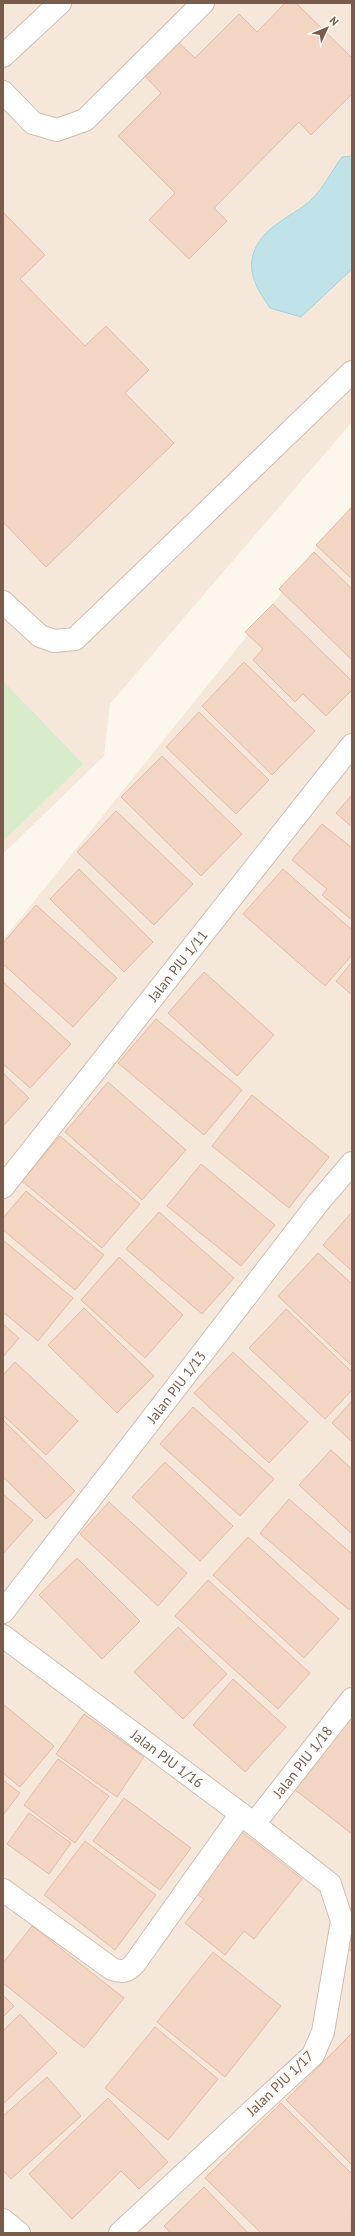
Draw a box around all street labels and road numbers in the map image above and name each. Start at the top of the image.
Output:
street label: Jalan PJU 1/11 [143,926,212,1006]
street label: Jalan PJU 1/13 [142,1347,210,1427]
street label: Jalan PJU 1/18 [268,1722,336,1802]
street label: Jalan PJU 1/16 [126,1725,207,1792]
street label: Jalan PJU 1/17 [242,2047,317,2120]

